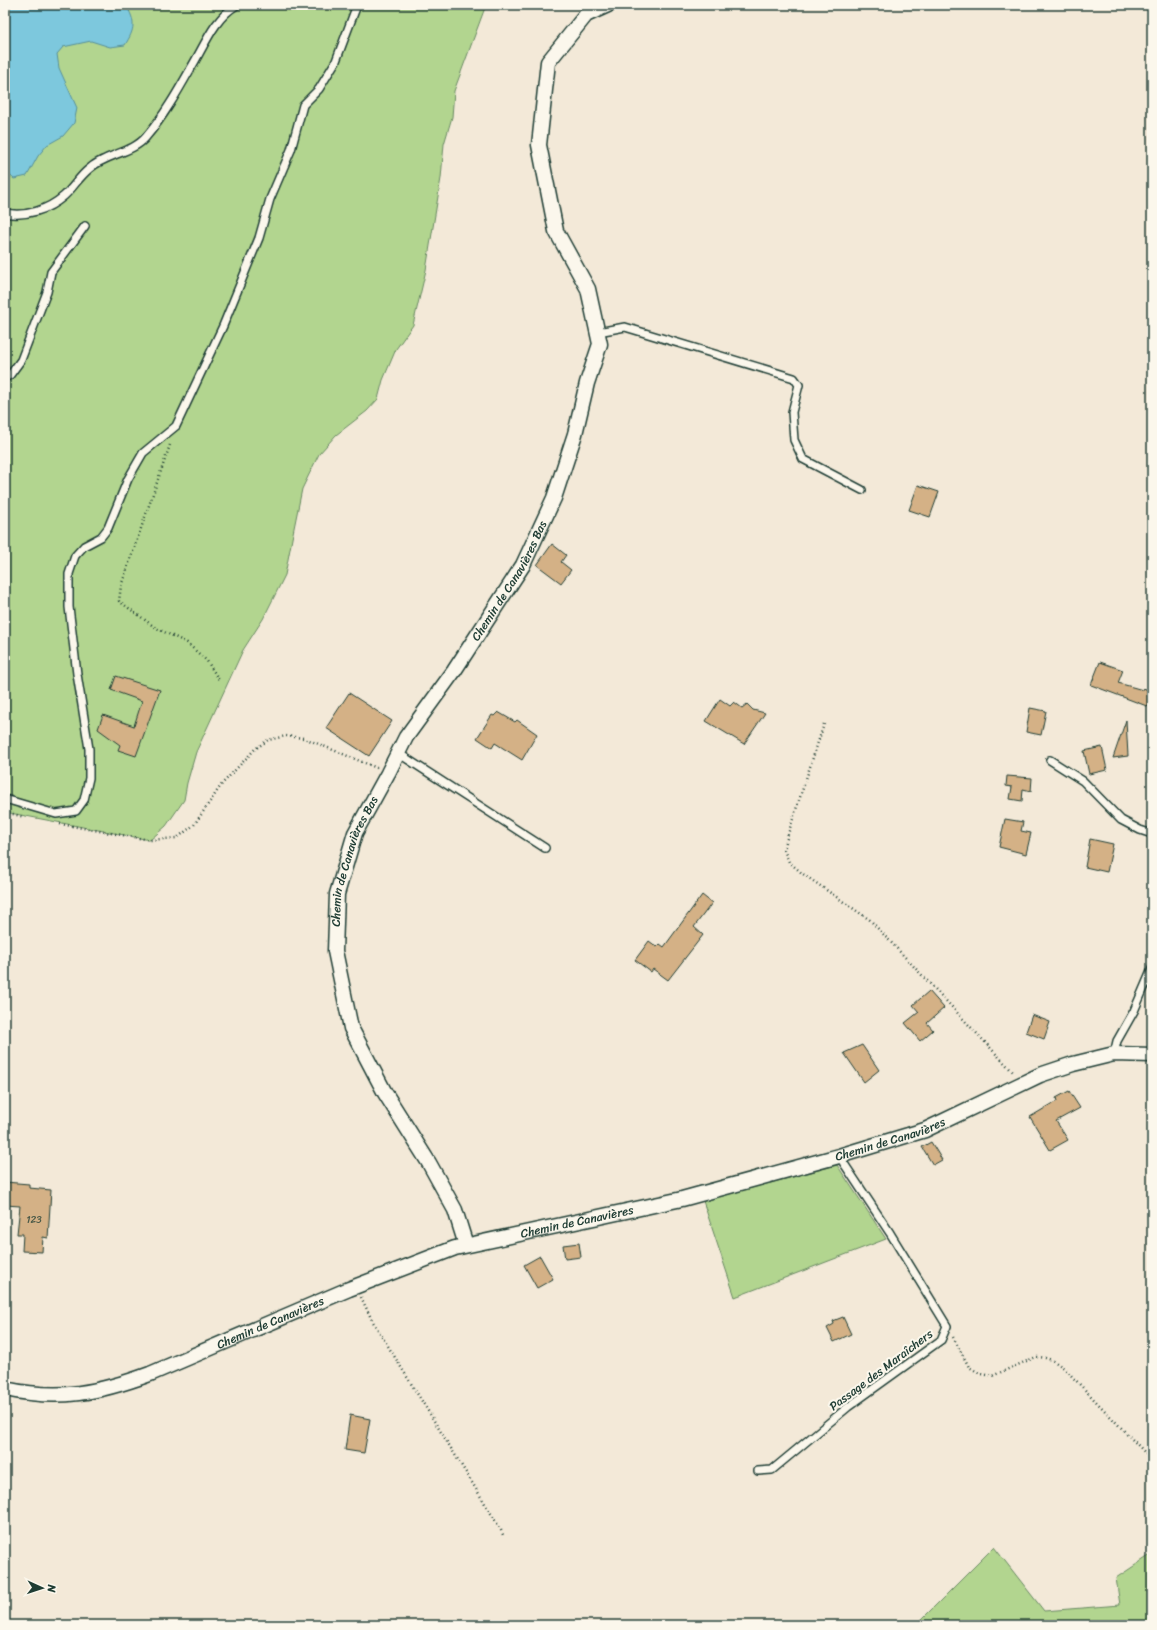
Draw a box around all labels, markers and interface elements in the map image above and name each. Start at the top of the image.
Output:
street label: Chemin de Canavières Bas [465,517,553,646]
street label: Chemin de Canavières Bas [325,792,384,927]
street label: Chemin de Canavières [832,1111,950,1168]
street label: Chemin de Canavières [518,1199,636,1245]
house number: 123 [26,1211,42,1229]
street label: Chemin de Canavières [213,1290,328,1355]
street label: Passage des Maraîchers [824,1323,938,1417]
north arrow [22,1568,62,1608]
text: N [42,1583,61,1593]

